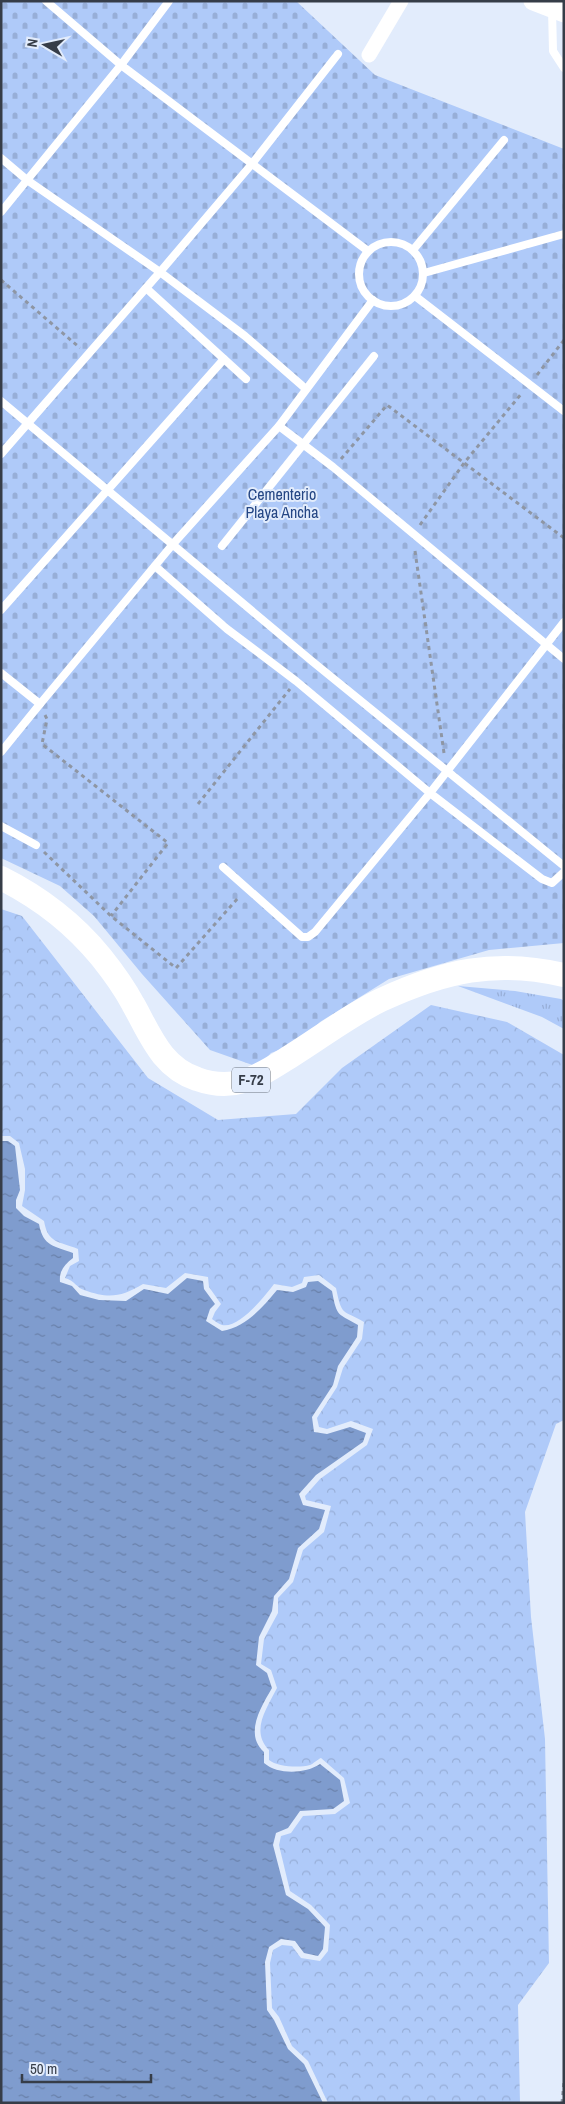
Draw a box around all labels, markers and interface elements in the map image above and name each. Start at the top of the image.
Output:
north arrow [20,20,70,70]
text: N [23,37,42,48]
park label: Cementerio Playa Ancha [246,483,319,523]
road number: F-72 [232,1068,270,1092]
scale bar [22,2052,151,2084]
text: 50 m [30,2058,57,2079]

